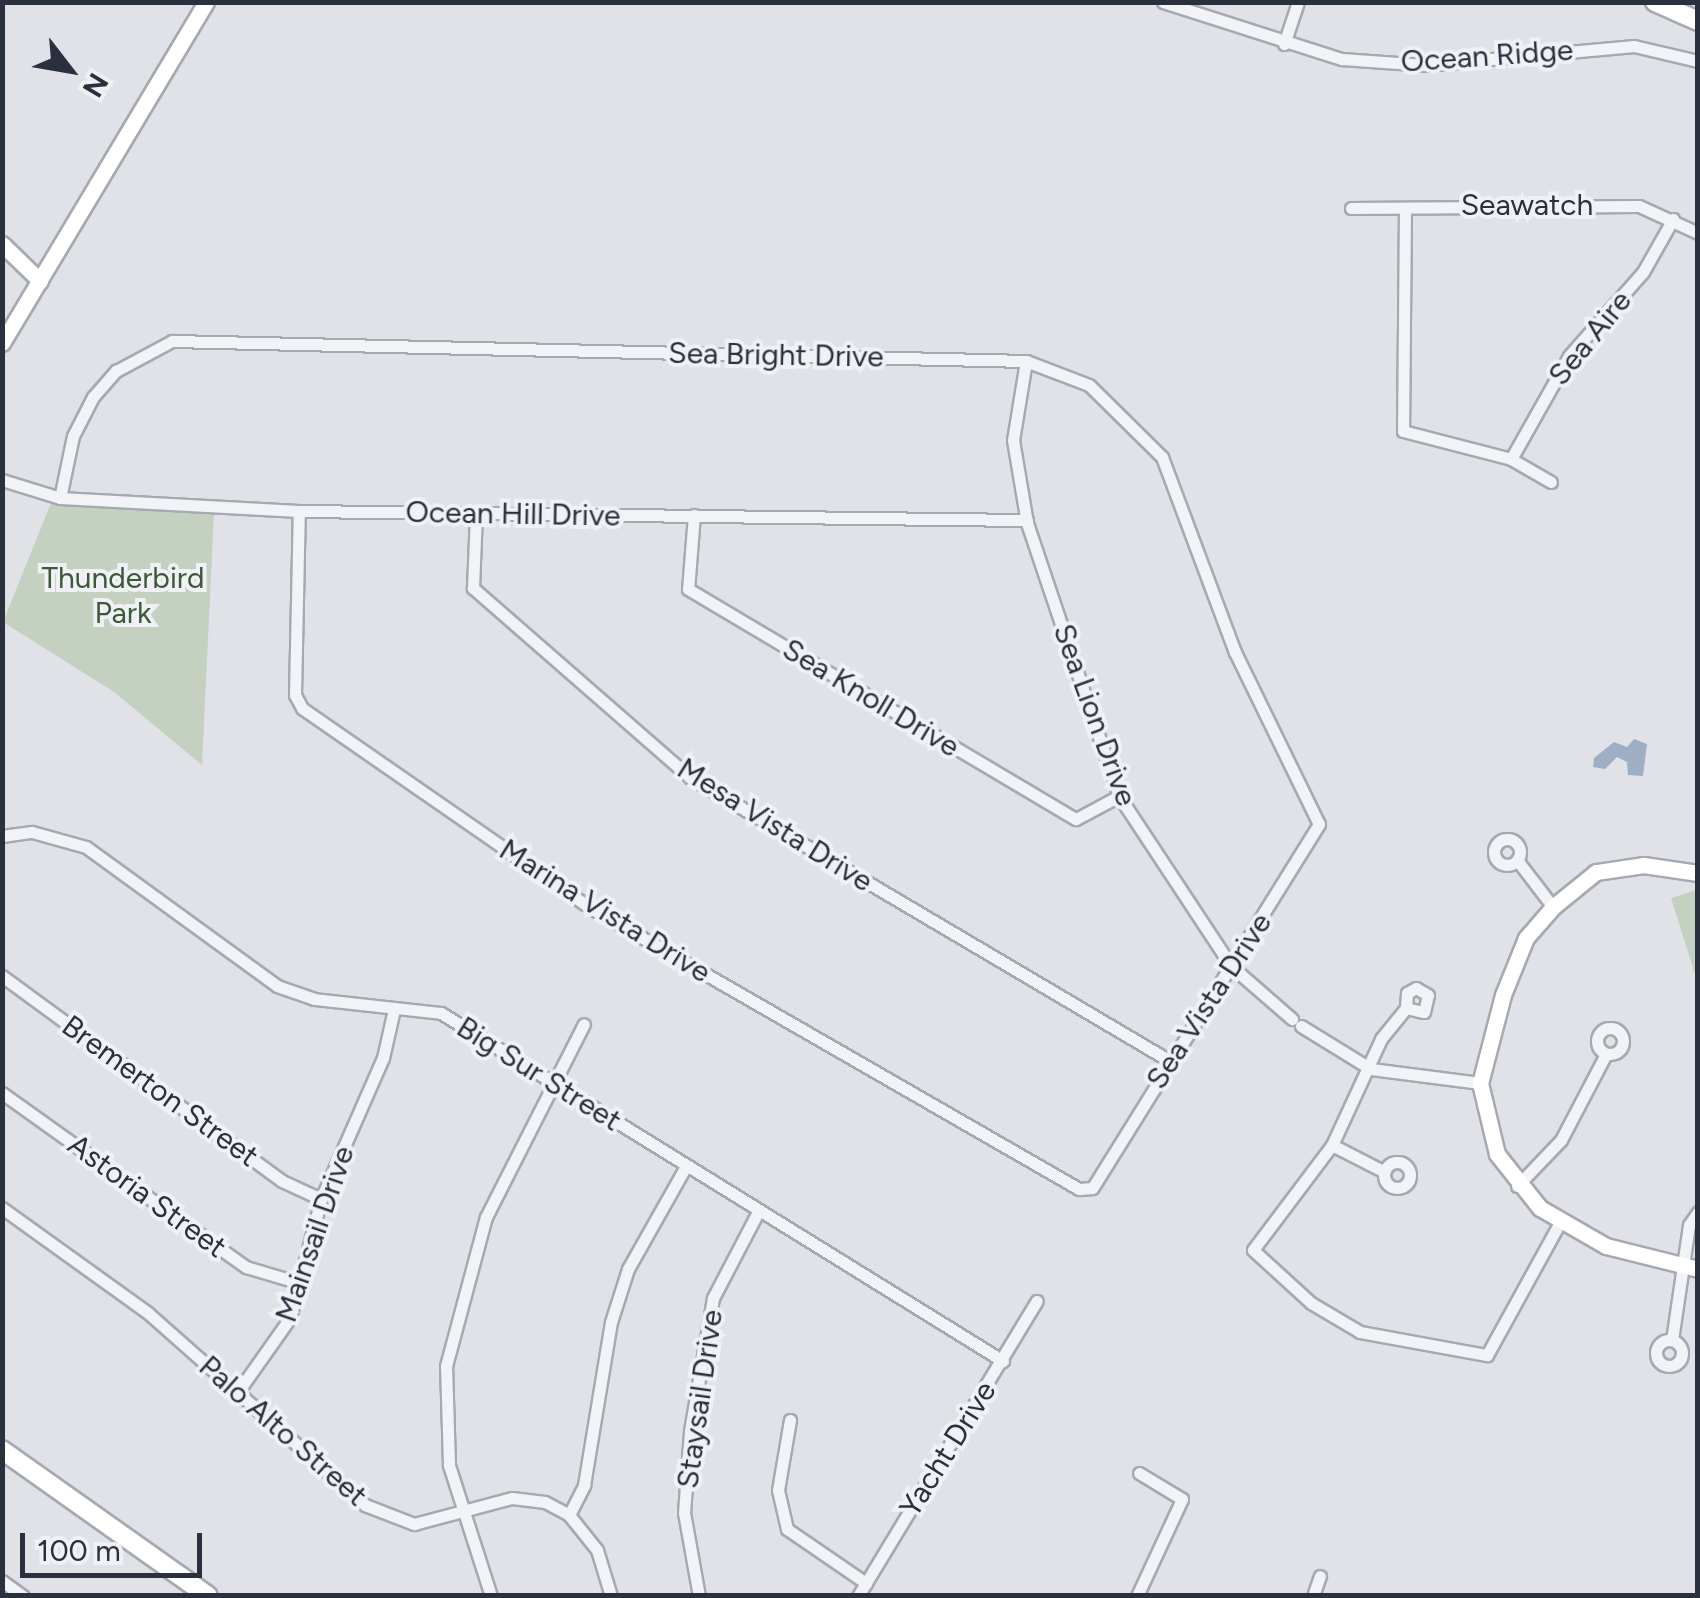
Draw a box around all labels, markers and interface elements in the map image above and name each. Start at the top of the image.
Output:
north arrow [20,20,120,120]
street label: Ocean Ridge [1400,32,1574,80]
text: N [76,67,116,103]
street label: Seawatch [1461,187,1593,223]
street label: Sea Aire [1541,283,1639,393]
street label: Sea Bright Drive [668,335,884,375]
street label: Ocean Hill Drive [405,494,621,534]
park label: Thunderbird Park [41,560,205,630]
street label: Sea Lion Drive [1045,619,1145,811]
street label: Sea Knoll Drive [776,631,966,765]
street label: Mesa Vista Drive [671,751,879,899]
street label: Marina Vista Drive [493,832,717,990]
street label: Sea Vista Drive [1139,906,1279,1096]
street label: Bremerton Street [55,1008,265,1174]
street label: Big Sur Street [450,1009,628,1139]
street label: Astoria Street [61,1127,233,1265]
street label: Mainsail Drive [268,1141,362,1327]
street label: Staysail Drive [670,1307,730,1491]
street label: Palo Alto Street [192,1348,374,1514]
street label: Yacht Drive [892,1375,1004,1523]
scale bar [25,1513,208,1575]
text: 100 m [37,1532,121,1569]

